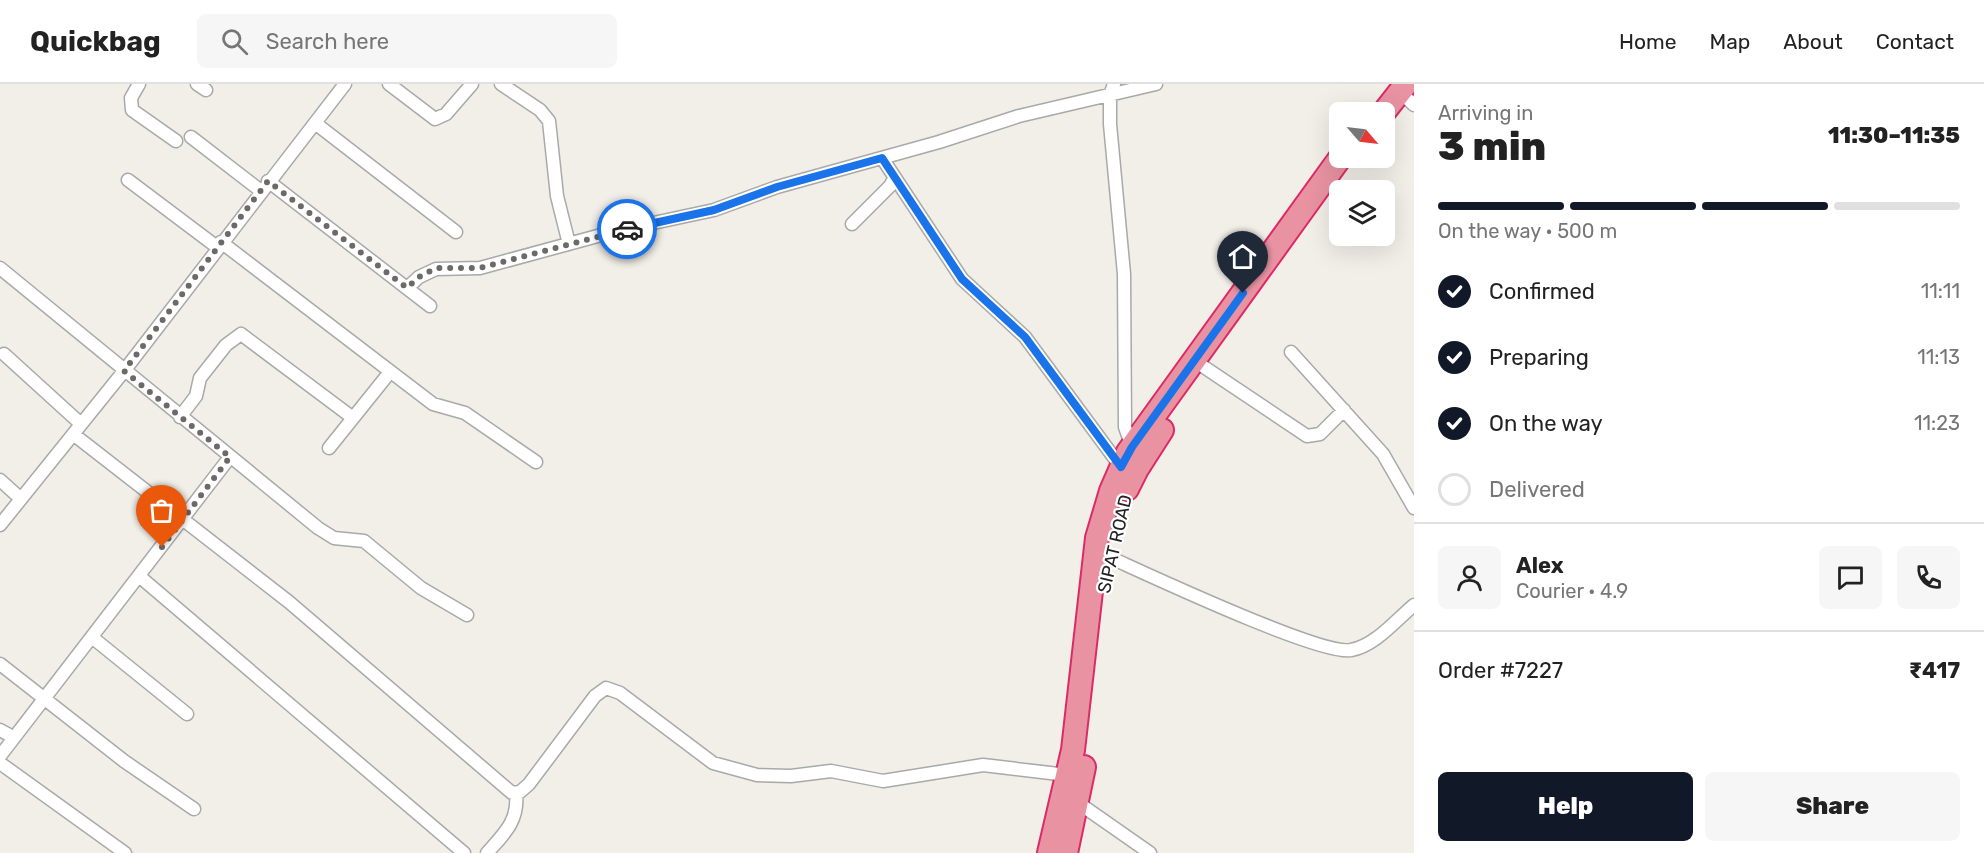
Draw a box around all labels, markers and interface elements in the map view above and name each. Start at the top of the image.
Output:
search box [197,14,617,68]
text: Quickbag [30,25,161,58]
icon: search [218,25,251,58]
text: Search here [266,28,389,55]
text: Home [1619,29,1676,54]
text: Map [1709,29,1750,54]
text: About [1783,29,1843,54]
text: Contact [1876,29,1954,54]
text: Arriving in [1438,101,1533,125]
north arrow [1329,102,1395,168]
map controls [1329,102,1395,246]
text: 11:30–11:35 [1828,122,1960,149]
text: 3 min [1438,124,1546,170]
button: layers [1329,180,1395,246]
courier [597,199,657,259]
icon: car [611,213,644,246]
text: On the way · 500 m [1438,219,1617,243]
pin [1217,231,1268,293]
icon: home [1226,240,1259,273]
icon: check [1438,275,1471,308]
text: Confirmed [1489,278,1595,305]
text: 11:11 [1921,279,1960,303]
icon: check [1438,341,1471,374]
text: Preparing [1489,344,1589,371]
text: 11:13 [1917,345,1960,369]
icon: check [1438,407,1471,440]
text: On the way [1489,410,1603,437]
text: 11:23 [1914,411,1960,435]
text: Delivered [1489,476,1585,503]
pin [136,485,187,547]
street label: SIPAT ROAD [1093,493,1137,595]
icon: bag [145,494,178,527]
button: person [1438,546,1501,609]
button: chat [1819,546,1882,609]
button: phone [1897,546,1960,609]
text: Alex [1516,552,1564,579]
text: Courier · 4.9 [1516,579,1628,603]
text: Order #7227 [1438,657,1563,684]
text: ₹417 [1909,657,1960,684]
button: Help [1438,772,1693,841]
button: Share [1705,772,1960,841]

